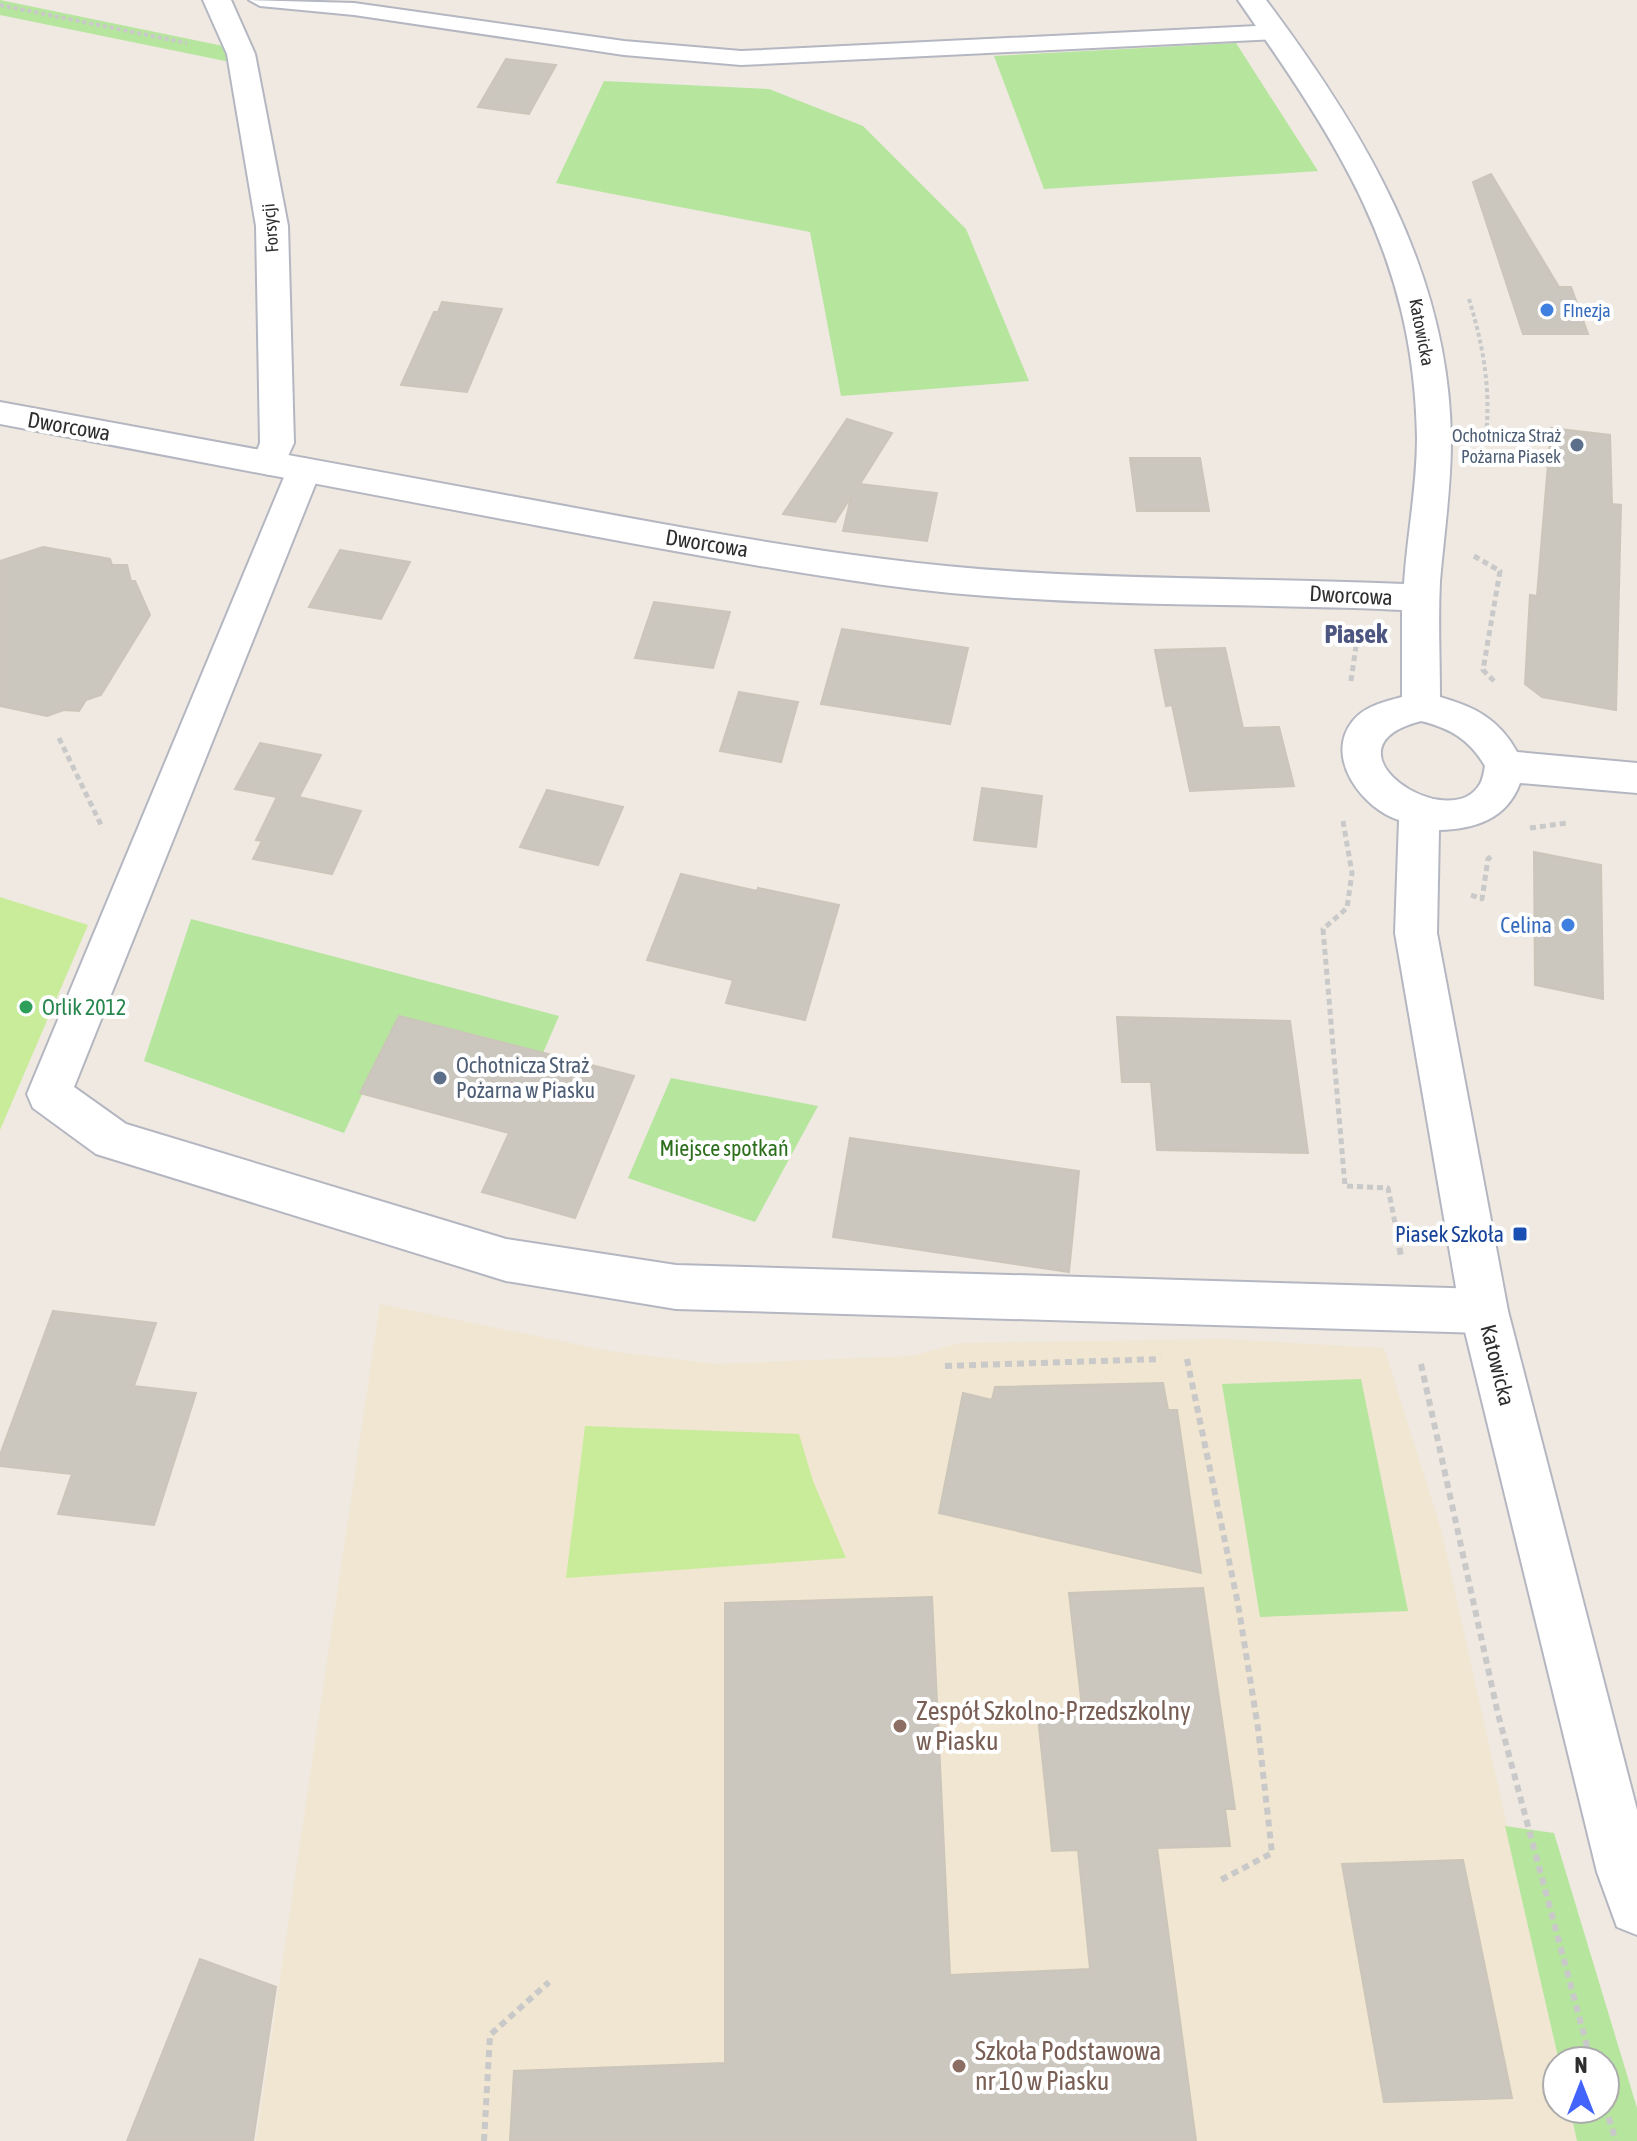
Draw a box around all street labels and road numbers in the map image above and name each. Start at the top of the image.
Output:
street label: Forsycji [257,203,283,253]
street label: Katowicka [1405,297,1439,367]
street label: Dworcowa [26,406,112,446]
street label: Dworcowa [664,524,750,562]
street label: Dworcowa [1309,580,1393,610]
street label: Katowicka [1475,1322,1521,1408]

